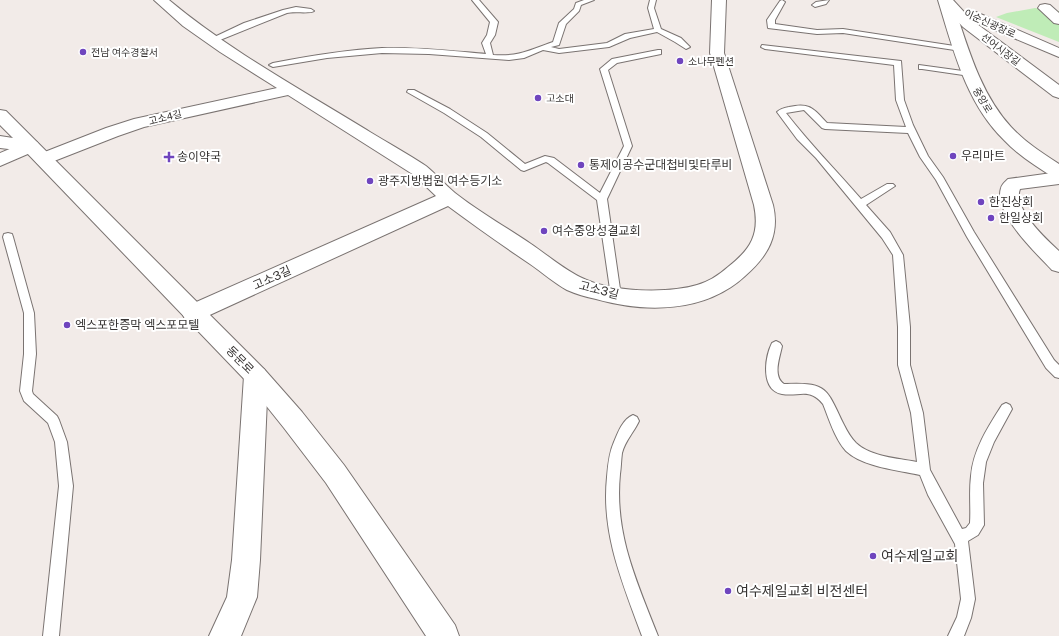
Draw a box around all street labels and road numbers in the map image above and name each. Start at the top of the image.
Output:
street label: 이순신광장로 [962,6,1018,40]
street label: 선어시장길 [979,30,1023,68]
street label: 중앙로 [971,85,995,115]
street label: 고소4길 [147,107,183,127]
street label: 고소3길 [251,263,293,293]
street label: 고소3길 [578,278,620,302]
street label: 동문로 [223,343,257,377]

